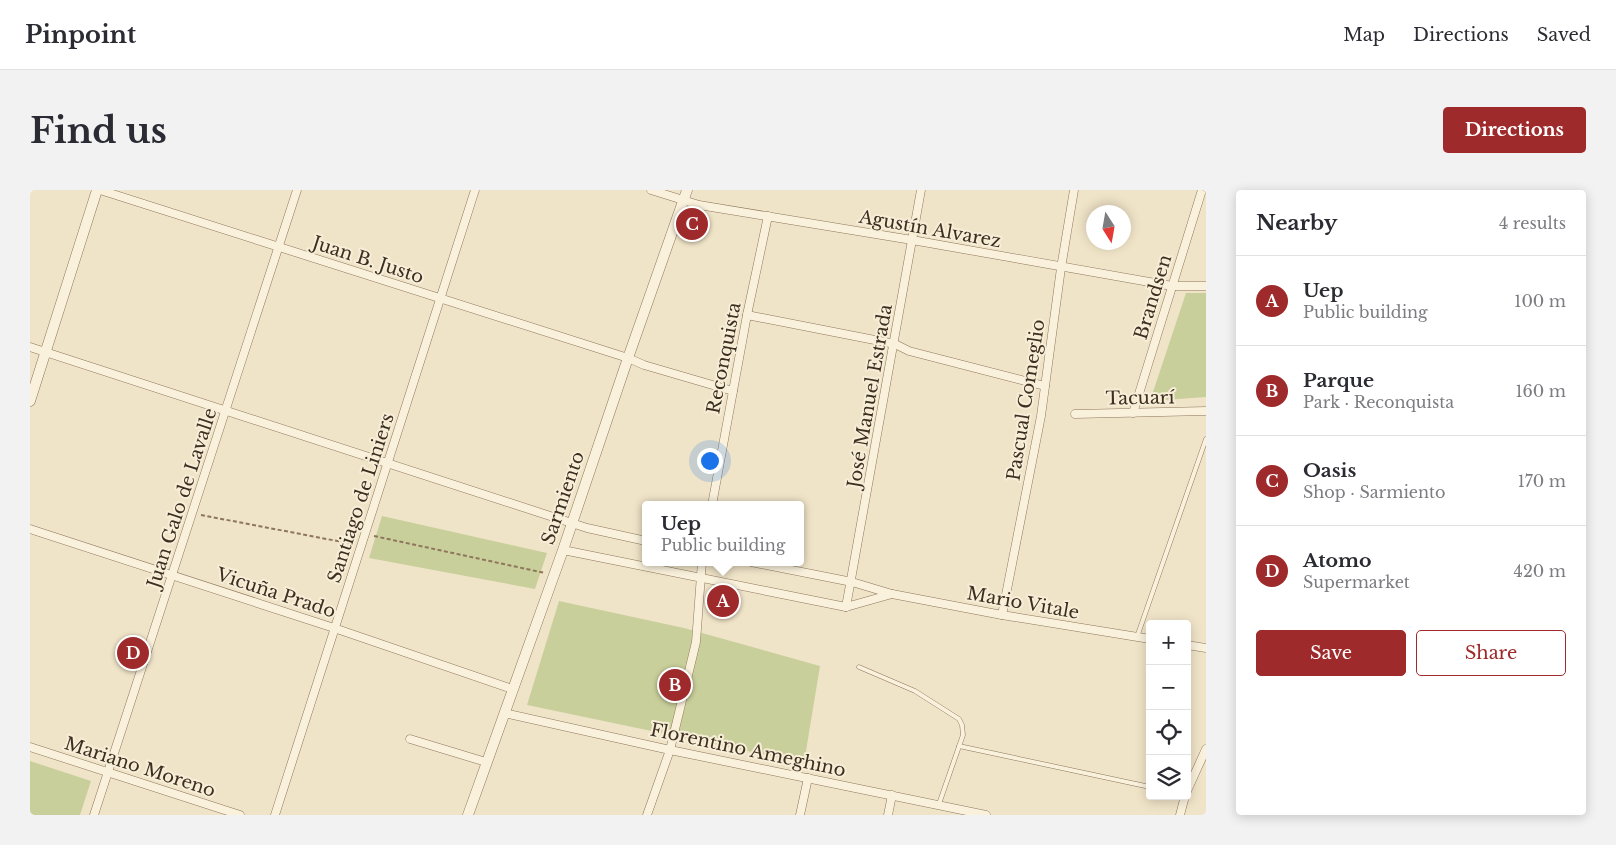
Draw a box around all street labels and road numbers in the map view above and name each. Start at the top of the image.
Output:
street label: Agustín Alvarez [856,206,1003,252]
street label: Juan B. Justo [308,231,426,288]
street label: Brandsen [1130,252,1176,342]
street label: Reconquista [702,300,746,416]
street label: José Manuel Estrada [843,302,897,492]
street label: Pascual Comeglio [1002,318,1050,482]
street label: Tacuarí [1105,386,1176,410]
street label: Juan Galo de Lavalle [142,405,221,593]
street label: Santiago de Liniers [323,410,399,586]
street label: Sarmiento [537,449,589,547]
street label: Vicuña Prado [213,563,338,623]
street label: Mario Vitale [965,582,1081,624]
street label: Florentino Ameghino [648,719,848,781]
street label: Mariano Moreno [62,732,218,802]

